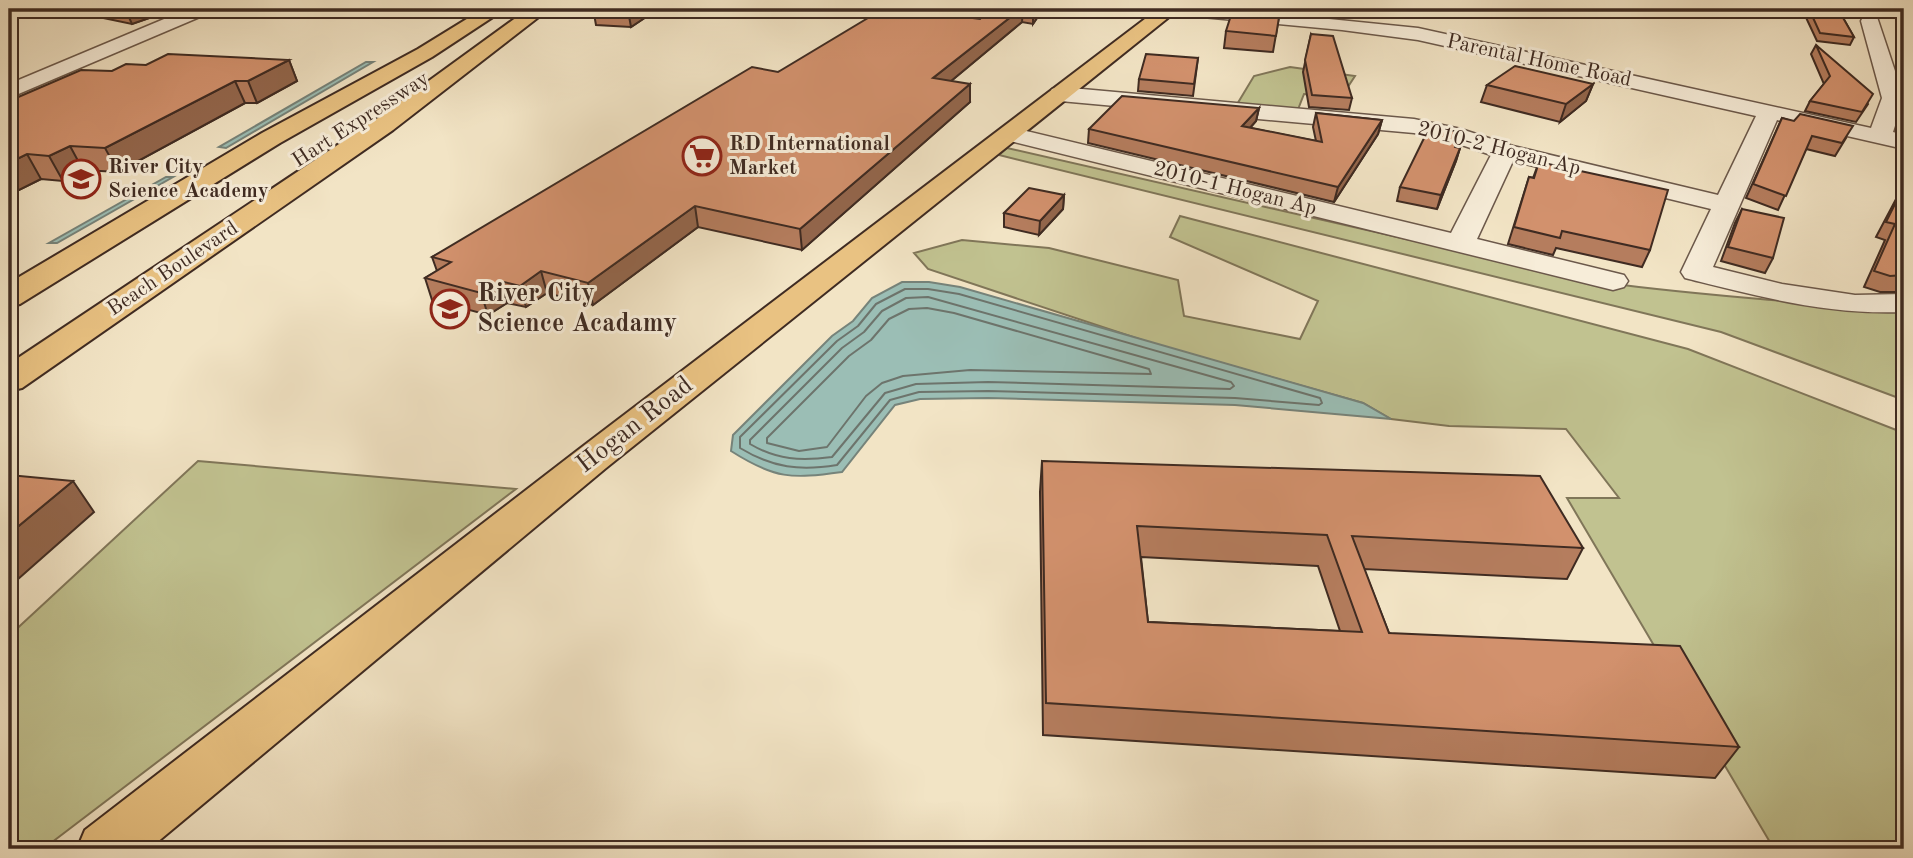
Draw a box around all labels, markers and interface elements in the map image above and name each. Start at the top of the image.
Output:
street label: Parental Home Road [1445,31,1633,91]
street label: Hart Expressway [289,68,433,172]
street label: 2010-2 Hogan Ap [1415,119,1583,179]
place label: RD International Market [729,134,890,179]
supermarket icon: RD International Market [681,135,723,177]
place label: River City Science Academy [108,157,269,202]
school or university icon: River City Science Academy [60,158,102,200]
street label: 2010-1 Hogan Ap [1151,159,1319,219]
street label: Beach Boulevard [104,218,242,320]
place label: River City Science Acadamy [477,281,677,337]
school or university icon: River City Science Acadamy [429,288,471,330]
street label: Hogan Road [572,372,698,478]

